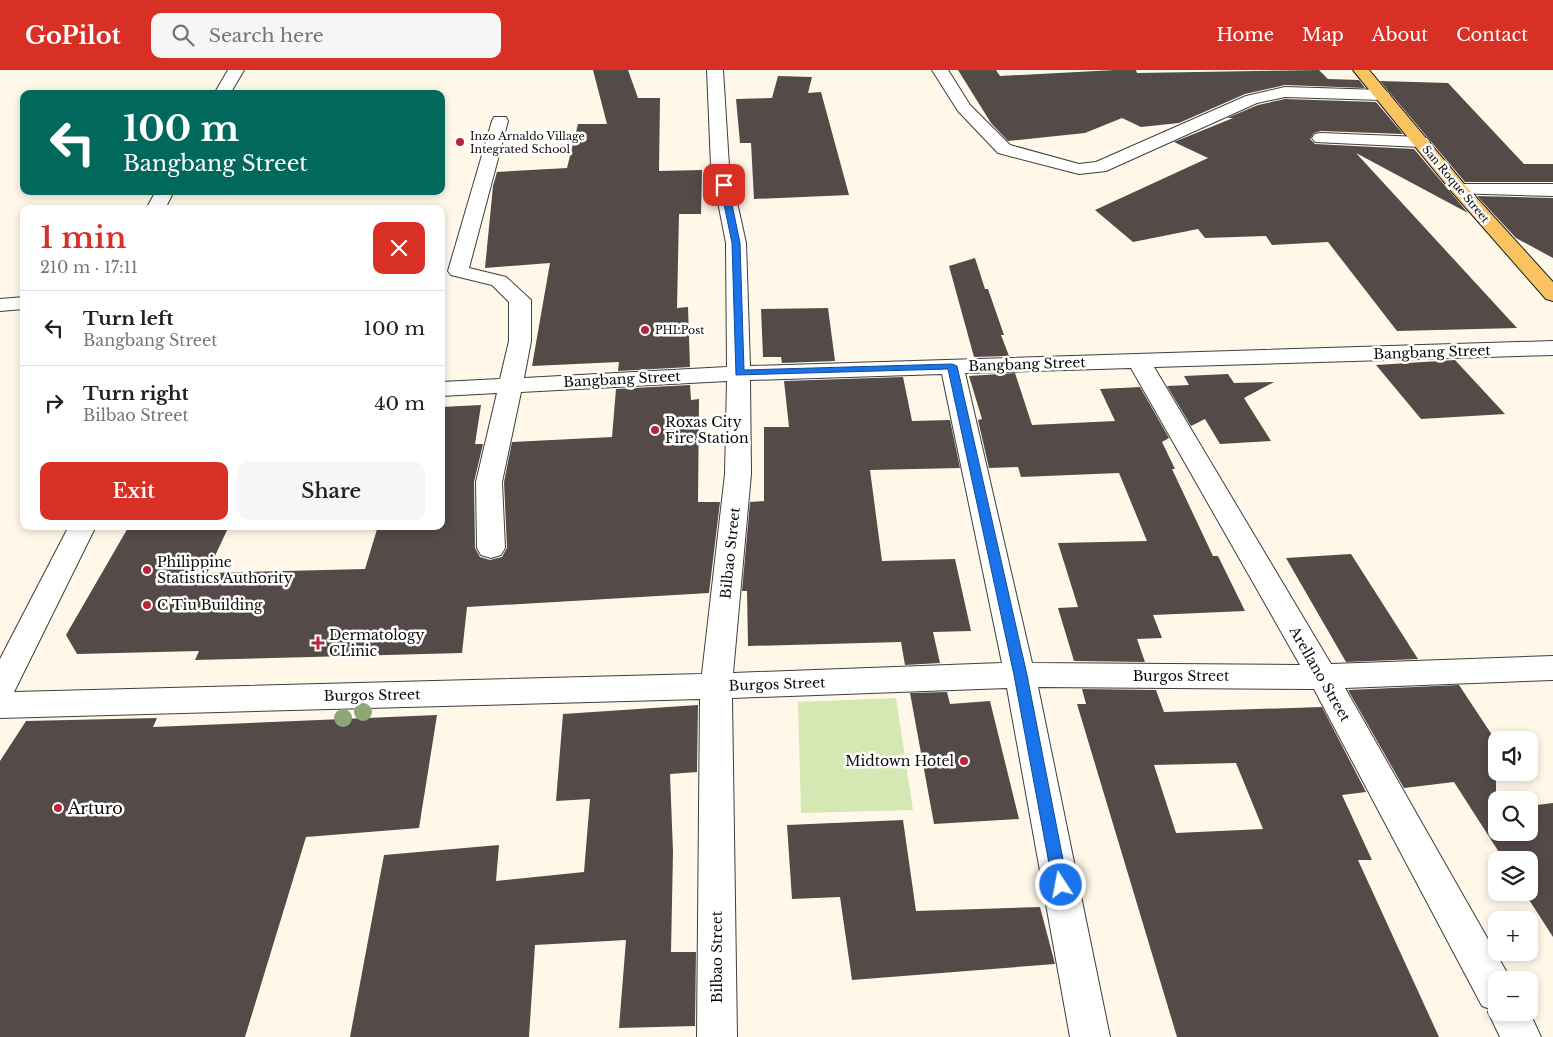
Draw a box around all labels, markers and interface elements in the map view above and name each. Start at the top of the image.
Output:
search box [151,13,501,58]
text: GoPilot [25,21,121,50]
icon: search [169,21,197,49]
text: Search here [209,24,324,47]
text: Home [1216,24,1274,46]
text: Map [1302,24,1344,46]
text: About [1372,24,1428,46]
text: Contact [1456,24,1528,46]
text: 100 m [123,107,239,150]
icon: left [40,110,105,175]
place label: Inzo Arnaldo Village Integrated School [470,129,585,156]
marker: Inzo Arnaldo Village Integrated School [454,136,466,148]
street label: San Roque Street [1420,142,1493,226]
text: Bangbang Street [123,150,308,177]
pin [703,164,745,206]
icon: arrive [710,171,738,199]
text: 1 min [40,219,126,256]
button: close [373,222,425,274]
text: 210 m · 17:11 [40,257,138,277]
text: Turn left [83,307,174,330]
icon: left [40,314,68,342]
text: 100 m [364,317,425,340]
place label: PHLPost [655,323,705,337]
marker: PHLPost [639,324,651,336]
text: Bangbang Street [83,330,217,350]
street label: Bangbang Street [1373,341,1492,363]
street label: Bangbang Street [968,353,1087,375]
street label: Bangbang Street [563,367,682,391]
text: Turn right [83,382,189,405]
icon: right [40,389,68,417]
text: 40 m [374,392,425,415]
text: Bilbao Street [83,405,188,425]
place label: Roxas City Fire Station [665,413,749,447]
marker: Roxas City Fire Station [649,424,661,436]
button: Exit [40,462,228,520]
button: Share [238,462,425,520]
street label: Bilbao Street [716,505,744,600]
place label: Philippine Statistics Authority [157,553,293,587]
marker: Philippine Statistics Authority [141,564,153,576]
place label: C Tiu Building [157,596,263,614]
marker: C Tiu Building [141,599,153,611]
street label: Arellano Street [1285,622,1355,726]
place label: Dermatology CLinic [329,626,424,660]
marker: Dermatology CLinic [311,636,325,650]
street label: Burgos Street [1133,667,1230,685]
street label: Burgos Street [728,673,826,695]
street label: Burgos Street [324,685,421,705]
map controls [1488,731,1538,1021]
button: sound [1488,731,1538,781]
place label: Midtown Hotel [845,752,954,770]
marker: Midtown Hotel [958,755,970,767]
button: search [1488,791,1538,841]
place label: Arturo [67,798,123,818]
marker: Arturo [52,802,64,814]
button: layers [1488,851,1538,901]
position arrow [1034,858,1086,910]
street label: Bilbao Street [708,910,726,1003]
button: + [1488,911,1538,961]
button: − [1488,971,1538,1021]

